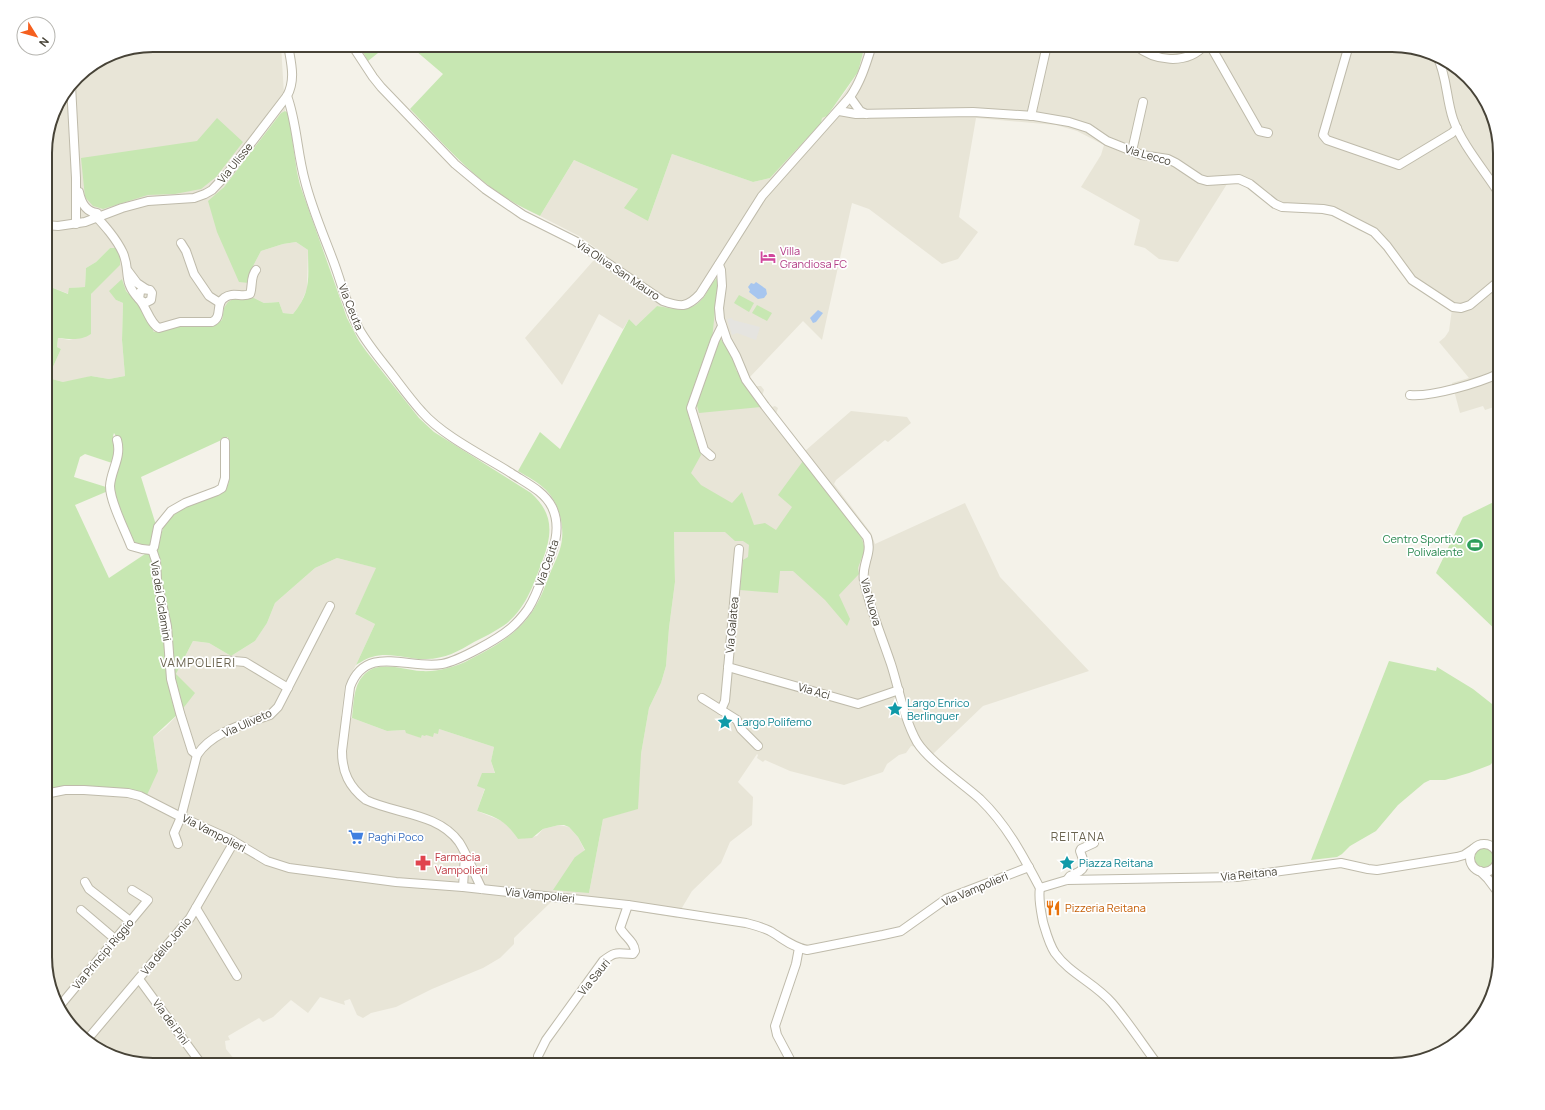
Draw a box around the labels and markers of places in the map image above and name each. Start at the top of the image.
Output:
place label: Villa Grandiosa FC [780,243,847,271]
hotel icon: Villa Grandiosa FC [759,248,777,266]
place label: Centro Sportivo Polivalente [1383,531,1464,559]
sports icon: Centro Sportivo Polivalente [1466,536,1484,554]
place label: Largo Enrico Berlinguer [907,695,970,723]
place icon: Largo Enrico Berlinguer [886,700,904,718]
place icon: Largo Polifemo [716,713,734,731]
place label: Largo Polifemo [737,714,812,729]
supermarket icon: Paghi Poco [347,828,365,846]
place label: Paghi Poco [368,829,424,844]
place label: Farmacia Vampolieri [435,849,488,877]
pharmacy icon: Farmacia Vampolieri [414,854,432,872]
place icon: Piazza Reitana [1058,854,1076,872]
place label: Piazza Reitana [1079,855,1153,870]
restaurant icon: Pizzeria Reitana [1044,899,1062,917]
place label: Pizzeria Reitana [1065,900,1146,915]

